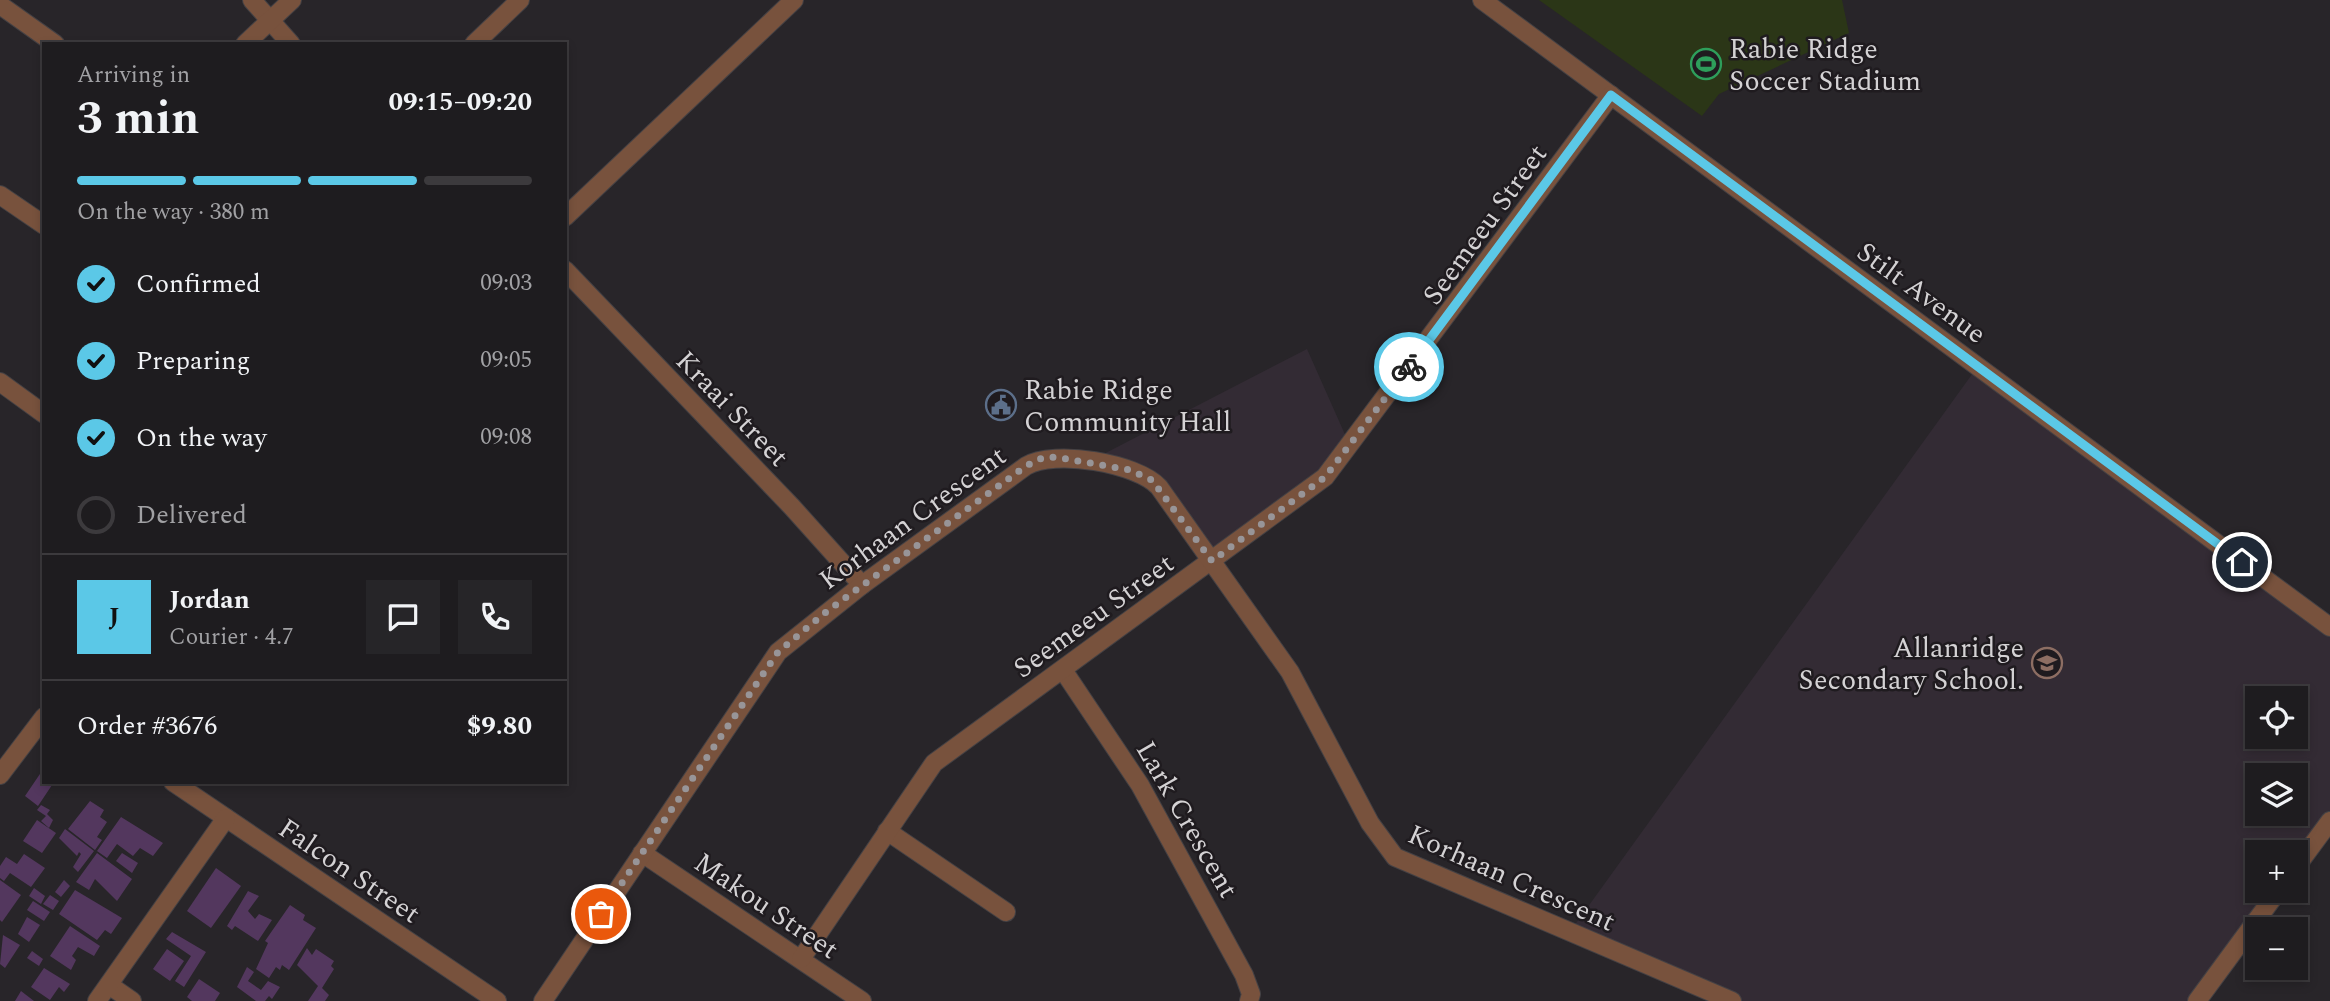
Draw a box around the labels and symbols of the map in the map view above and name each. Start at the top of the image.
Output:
place label: Rabie Ridge Soccer Stadium [1729,28,1921,103]
sports icon: Rabie Ridge Soccer Stadium [1689,47,1723,81]
street label: Seemeeu Street [1412,135,1558,314]
street label: Stilt Avenue [1847,231,1995,355]
courier [1374,332,1444,402]
street label: Kraai Street [665,341,799,477]
place label: Rabie Ridge Community Hall [1024,369,1231,444]
public building icon: Rabie Ridge Community Hall [984,388,1018,422]
street label: Korhaan Crescent [810,435,1016,601]
pin [2212,532,2272,592]
street label: Seemeeu Street [1004,543,1183,689]
place label: Allanridge Secondary School. [1799,627,2024,702]
school or university icon: Allanridge Secondary School. [2030,646,2064,680]
street label: Lark Crescent [1124,733,1249,907]
street label: Falcon Street [269,808,429,935]
street label: Korhaan Crescent [1401,813,1622,943]
street label: Makou Street [685,842,847,971]
pin [571,884,631,944]

